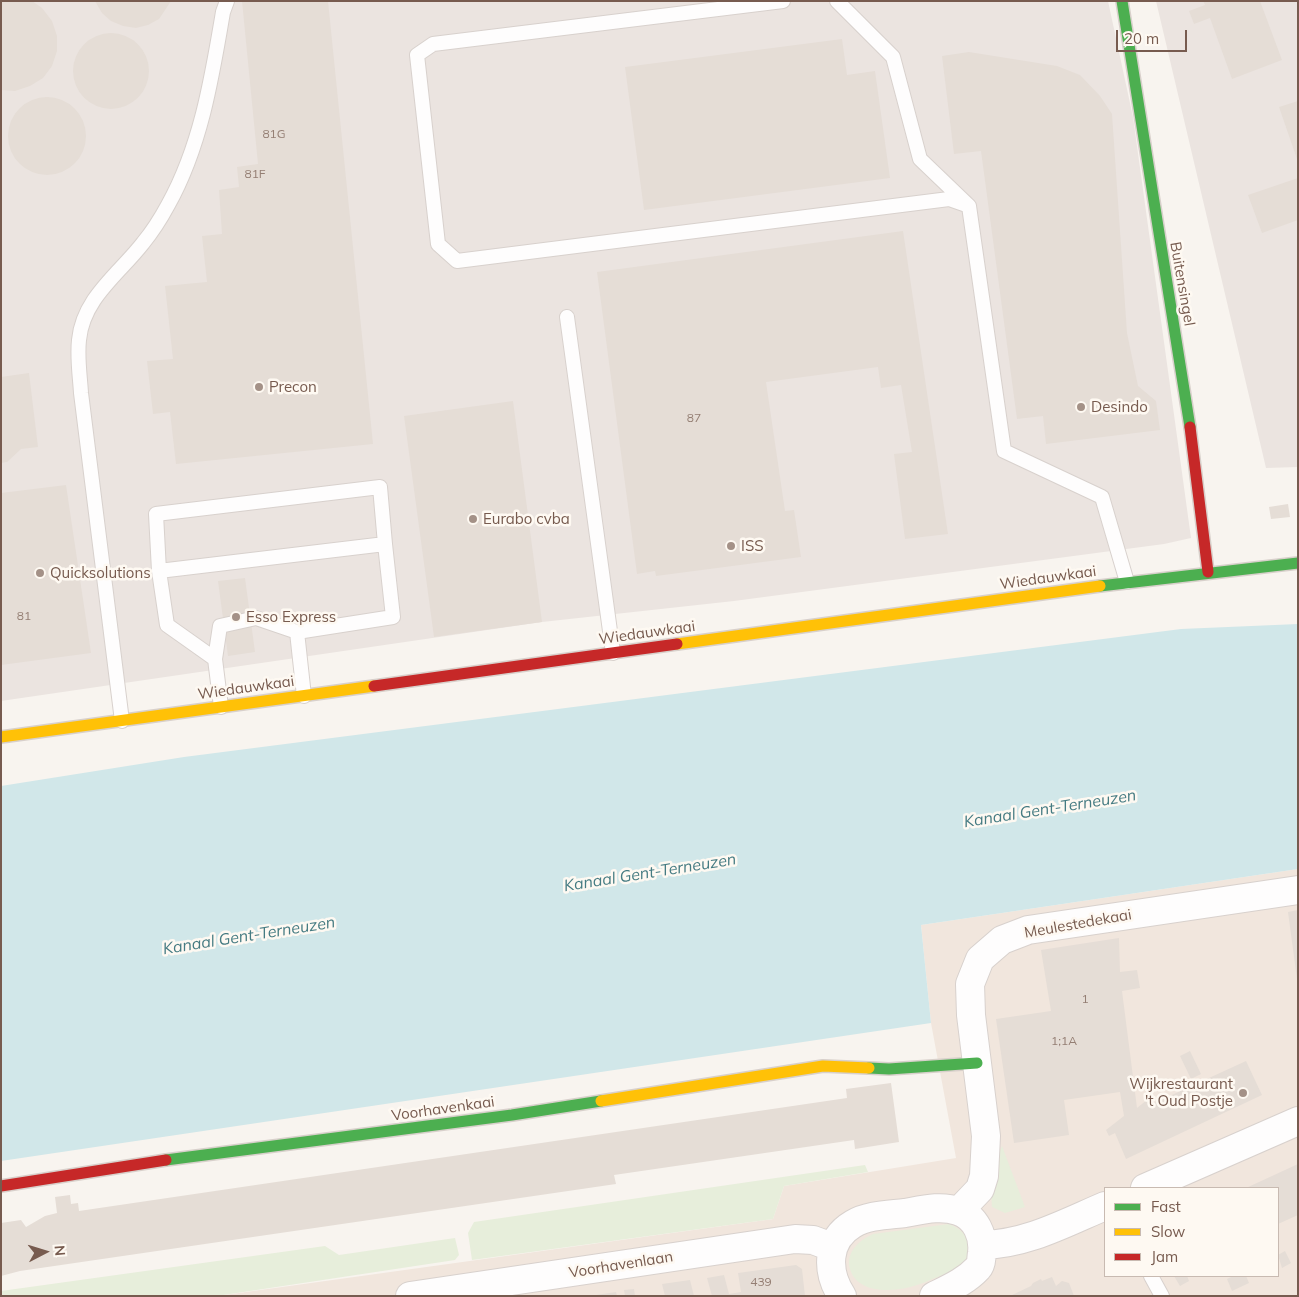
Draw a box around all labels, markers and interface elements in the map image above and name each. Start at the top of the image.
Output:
scale bar [1119,20,1190,52]
text: 20 m [1124,29,1159,48]
house number: 81G [262,127,286,141]
house number: 81F [244,167,266,181]
street label: Buitensingel [1166,241,1198,327]
place label: Precon [269,378,317,396]
marker: Precon [253,381,265,393]
place label: Desindo [1091,398,1148,416]
marker: Desindo [1075,401,1087,413]
house number: 87 [687,411,701,425]
place label: Eurabo cvba [483,510,570,528]
marker: Eurabo cvba [467,513,479,525]
place label: ISS [741,537,764,555]
marker: ISS [725,540,737,552]
street label: Wiedauwkaai [999,562,1097,594]
place label: Quicksolutions [50,564,151,582]
marker: Quicksolutions [34,567,46,579]
place label: Esso Express [246,608,336,626]
house number: 81 [17,609,31,623]
marker: Esso Express [230,611,242,623]
street label: Wiedauwkaai [598,617,696,649]
street label: Wiedauwkaai [197,672,295,704]
water label: Kanaal Gent-Terneuzen [963,786,1137,832]
water label: Kanaal Gent-Terneuzen [563,850,737,896]
street label: Meulestedekaai [1023,906,1133,942]
water label: Kanaal Gent-Terneuzen [162,913,336,959]
house number: 1 [1081,992,1089,1006]
house number: 1;1A [1051,1034,1077,1048]
place label: Wijkrestaurant 't Oud Postje [1129,1075,1233,1110]
marker: Wijkrestaurant 't Oud Postje [1237,1087,1249,1099]
street label: Voorhavenkaai [390,1093,496,1125]
legend [1104,1187,1279,1277]
text: Fast [1151,1197,1181,1216]
text: Slow [1151,1222,1185,1241]
north arrow [20,1227,70,1277]
text: N [51,1245,69,1257]
text: Jam [1151,1247,1178,1266]
street label: Voorhavenlaan [568,1248,674,1282]
house number: 439 [750,1275,772,1289]

